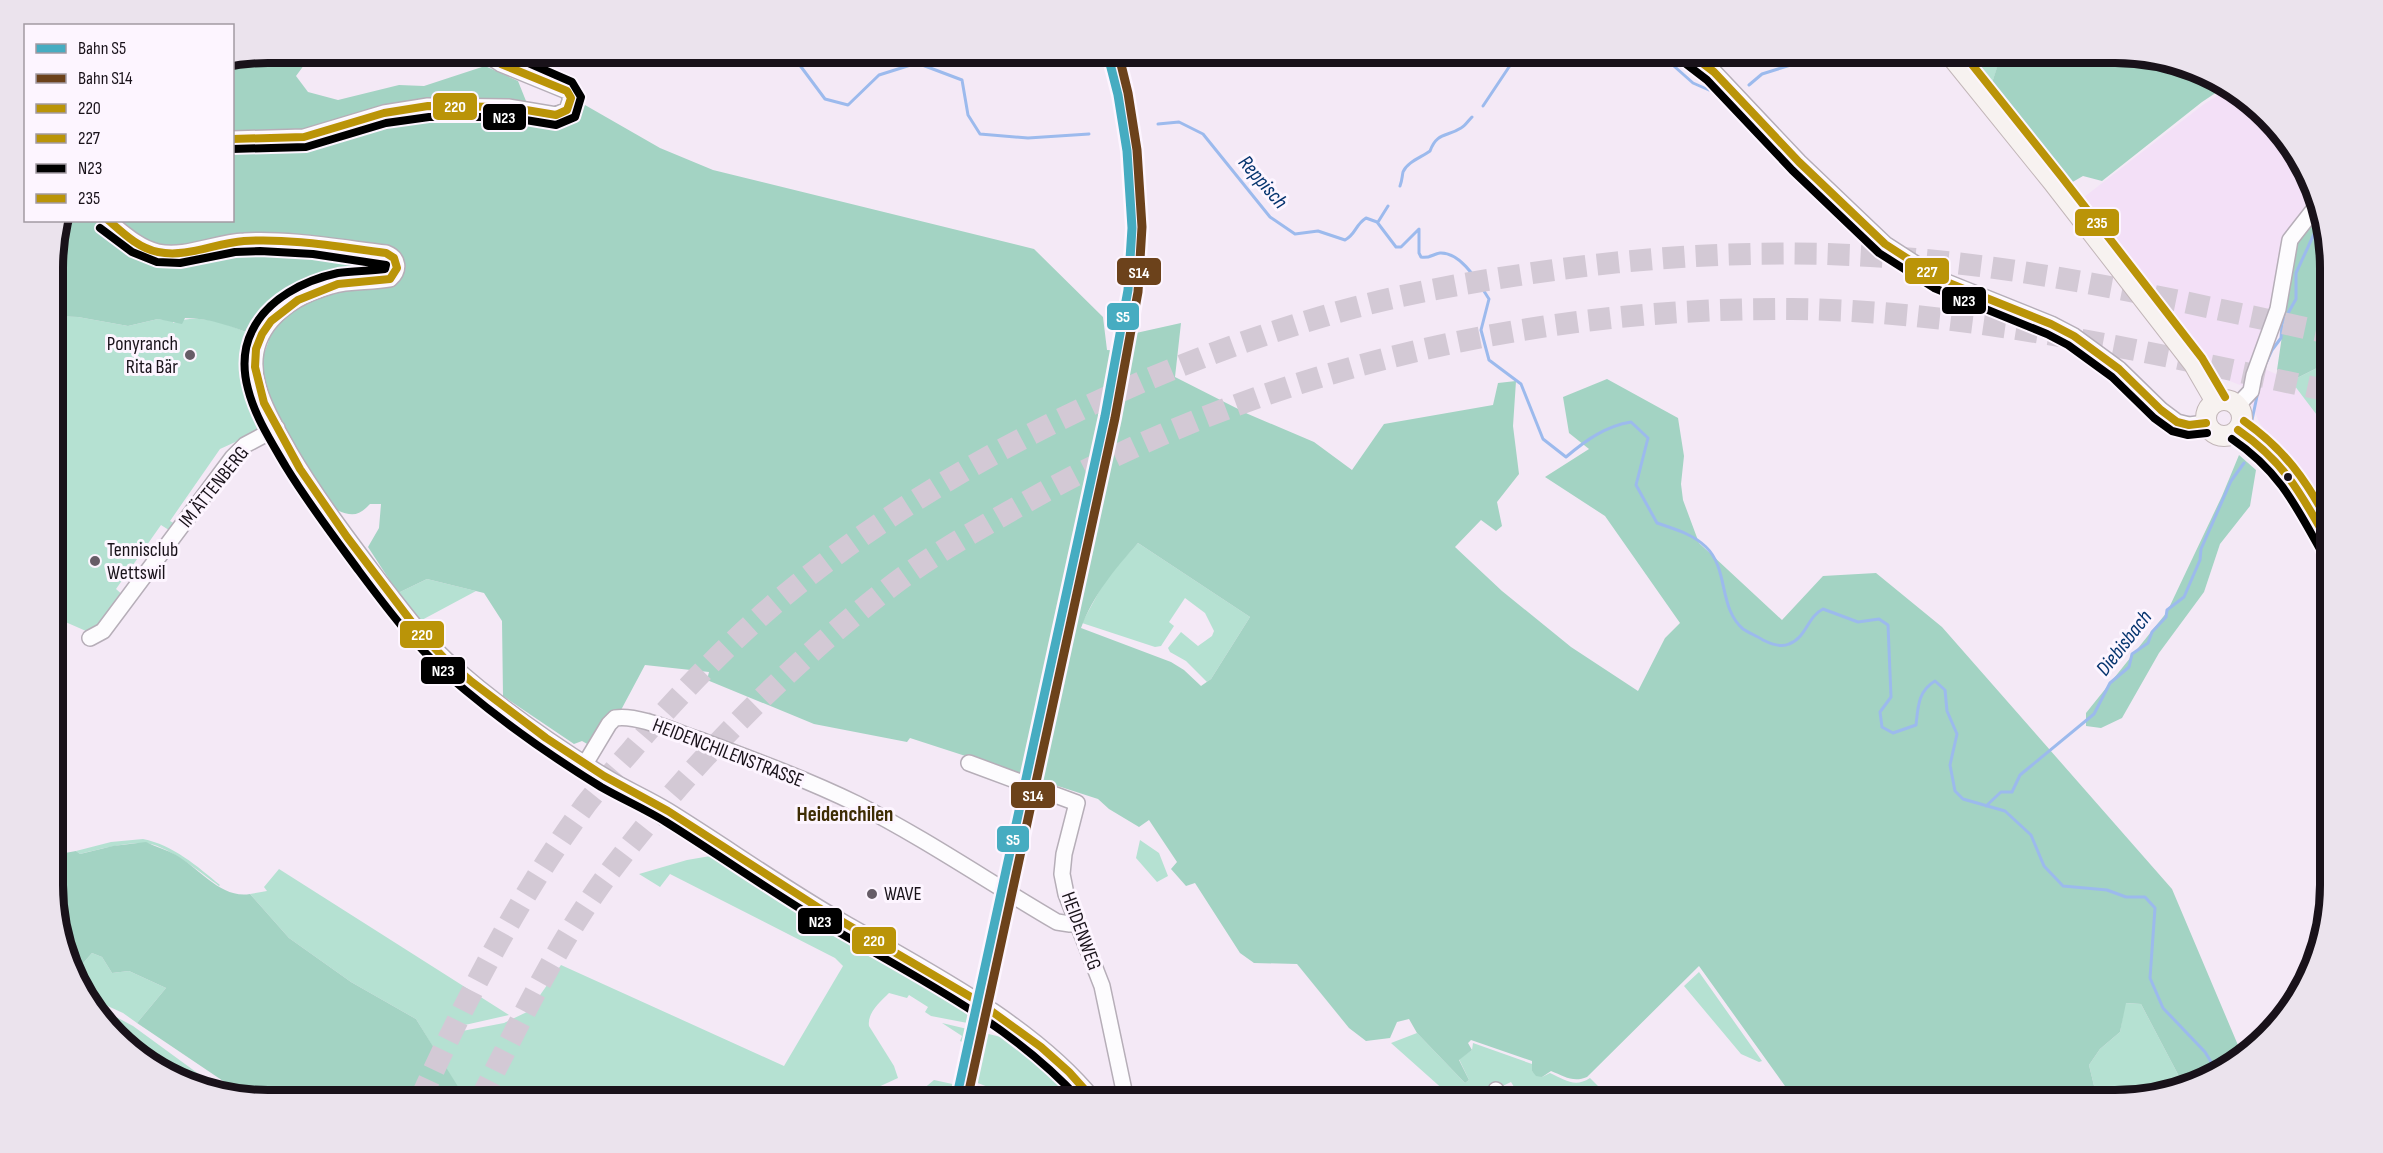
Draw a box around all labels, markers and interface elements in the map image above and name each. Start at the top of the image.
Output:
legend [24,24,234,222]
text: Bahn S5 [78,38,126,59]
text: Bahn S14 [78,68,133,89]
line badge: 220 [432,92,478,121]
text: 220 [78,98,101,119]
text: 220 [444,98,466,117]
line badge: N23 [482,103,527,131]
text: N23 [493,109,515,128]
text: 227 [78,128,101,149]
water label: Reppisch [1233,150,1293,214]
text: N23 [78,158,102,179]
text: 235 [78,188,100,209]
line badge: 235 [2074,208,2120,237]
text: 235 [2086,214,2108,233]
line badge: S14 [1116,257,1162,286]
line badge: 227 [1904,257,1950,285]
text: 227 [1916,263,1938,282]
text: S14 [1129,264,1150,283]
line badge: N23 [1941,286,1987,315]
text: N23 [1953,292,1975,311]
line badge: S5 [1106,302,1140,331]
text: S5 [1116,308,1130,327]
place label: Ponyranch Rita Bär [107,332,178,379]
marker: Ponyranch Rita Bär [183,348,197,362]
street label: IM ÄTTENBERG [174,441,254,533]
unlabelled marker [2282,471,2294,483]
place label: Tennisclub Wettswil [107,538,178,585]
marker: Tennisclub Wettswil [88,554,102,568]
water label: Diebisbach [2091,605,2157,681]
line badge: 220 [399,620,445,649]
text: 220 [411,626,433,645]
line badge: N23 [420,656,466,685]
text: N23 [432,662,454,681]
street label: HEIDENCHILENSTRASSE [649,713,807,793]
line badge: S14 [1010,781,1056,809]
text: S14 [1023,787,1044,806]
district label: Heidenchilen [797,802,893,827]
line badge: S5 [996,825,1030,853]
text: S5 [1006,831,1020,850]
place label: WAVE [884,882,922,906]
marker: WAVE [865,887,879,901]
street label: HEIDENWEG [1056,888,1106,974]
line badge: N23 [797,907,843,935]
text: N23 [809,913,831,932]
line badge: 220 [851,926,897,955]
text: 220 [863,932,885,951]

